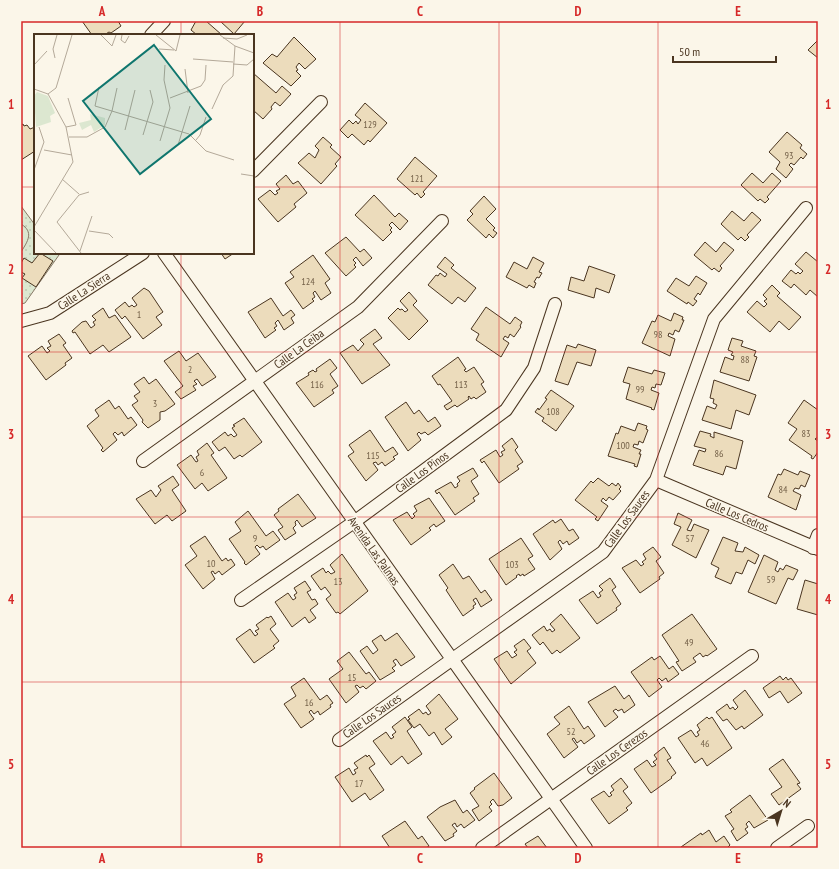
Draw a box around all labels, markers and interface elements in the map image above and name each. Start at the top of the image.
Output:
text: A [98,3,106,20]
text: B [257,3,263,20]
text: C [417,3,423,20]
text: D [575,3,582,20]
text: E [735,3,741,20]
inset map [34,34,254,254]
scale bar [673,38,776,64]
text: 50 m [679,44,700,59]
text: 1 [8,96,14,113]
text: 1 [825,96,831,113]
house number: 129 [363,118,377,131]
house number: 93 [785,149,794,162]
house number: 121 [410,172,424,185]
text: 2 [8,261,14,278]
text: 2 [825,261,831,278]
street label: Calle La Sierra [55,268,113,313]
house number: 124 [301,275,315,288]
house number: 1 [137,308,141,321]
street label: Calle La Ceiba [271,325,327,372]
house number: 98 [654,328,663,341]
house number: 88 [741,353,750,366]
house number: 2 [188,363,192,376]
house number: 116 [310,378,324,391]
house number: 113 [454,378,468,391]
house number: 99 [636,383,645,396]
house number: 3 [153,397,157,410]
house number: 108 [546,405,560,418]
text: 3 [8,426,14,443]
text: 3 [825,426,831,443]
house number: 83 [802,427,811,440]
house number: 100 [616,439,630,452]
street label: Calle Los Pinos [392,447,451,496]
house number: 86 [715,447,724,460]
house number: 115 [366,449,380,462]
house number: 6 [200,466,205,479]
house number: 84 [779,483,788,496]
street label: Calle Los Sauces [601,487,653,551]
street label: Calle Los Cedros [703,494,771,535]
street label: Avenida Las Palmas [345,513,404,588]
house number: 9 [253,532,257,545]
house number: 57 [686,532,695,545]
house number: 10 [207,557,216,570]
house number: 103 [505,558,519,571]
house number: 59 [767,573,776,586]
house number: 13 [334,575,343,588]
text: 4 [8,591,15,608]
text: 4 [825,591,832,608]
house number: 49 [685,636,694,649]
house number: 15 [348,671,357,684]
street label: Calle Los Sauces [340,690,404,741]
house number: 16 [305,696,314,709]
house number: 52 [567,725,576,738]
street label: Calle Los Cerezos [583,725,650,778]
house number: 46 [701,737,710,750]
text: 5 [8,756,14,773]
text: 5 [825,756,831,773]
house number: 17 [355,777,364,790]
north arrow [761,791,801,831]
text: N [781,796,794,810]
text: A [98,850,106,867]
text: B [257,850,263,867]
text: C [417,850,423,867]
text: D [575,850,582,867]
text: E [735,850,741,867]

